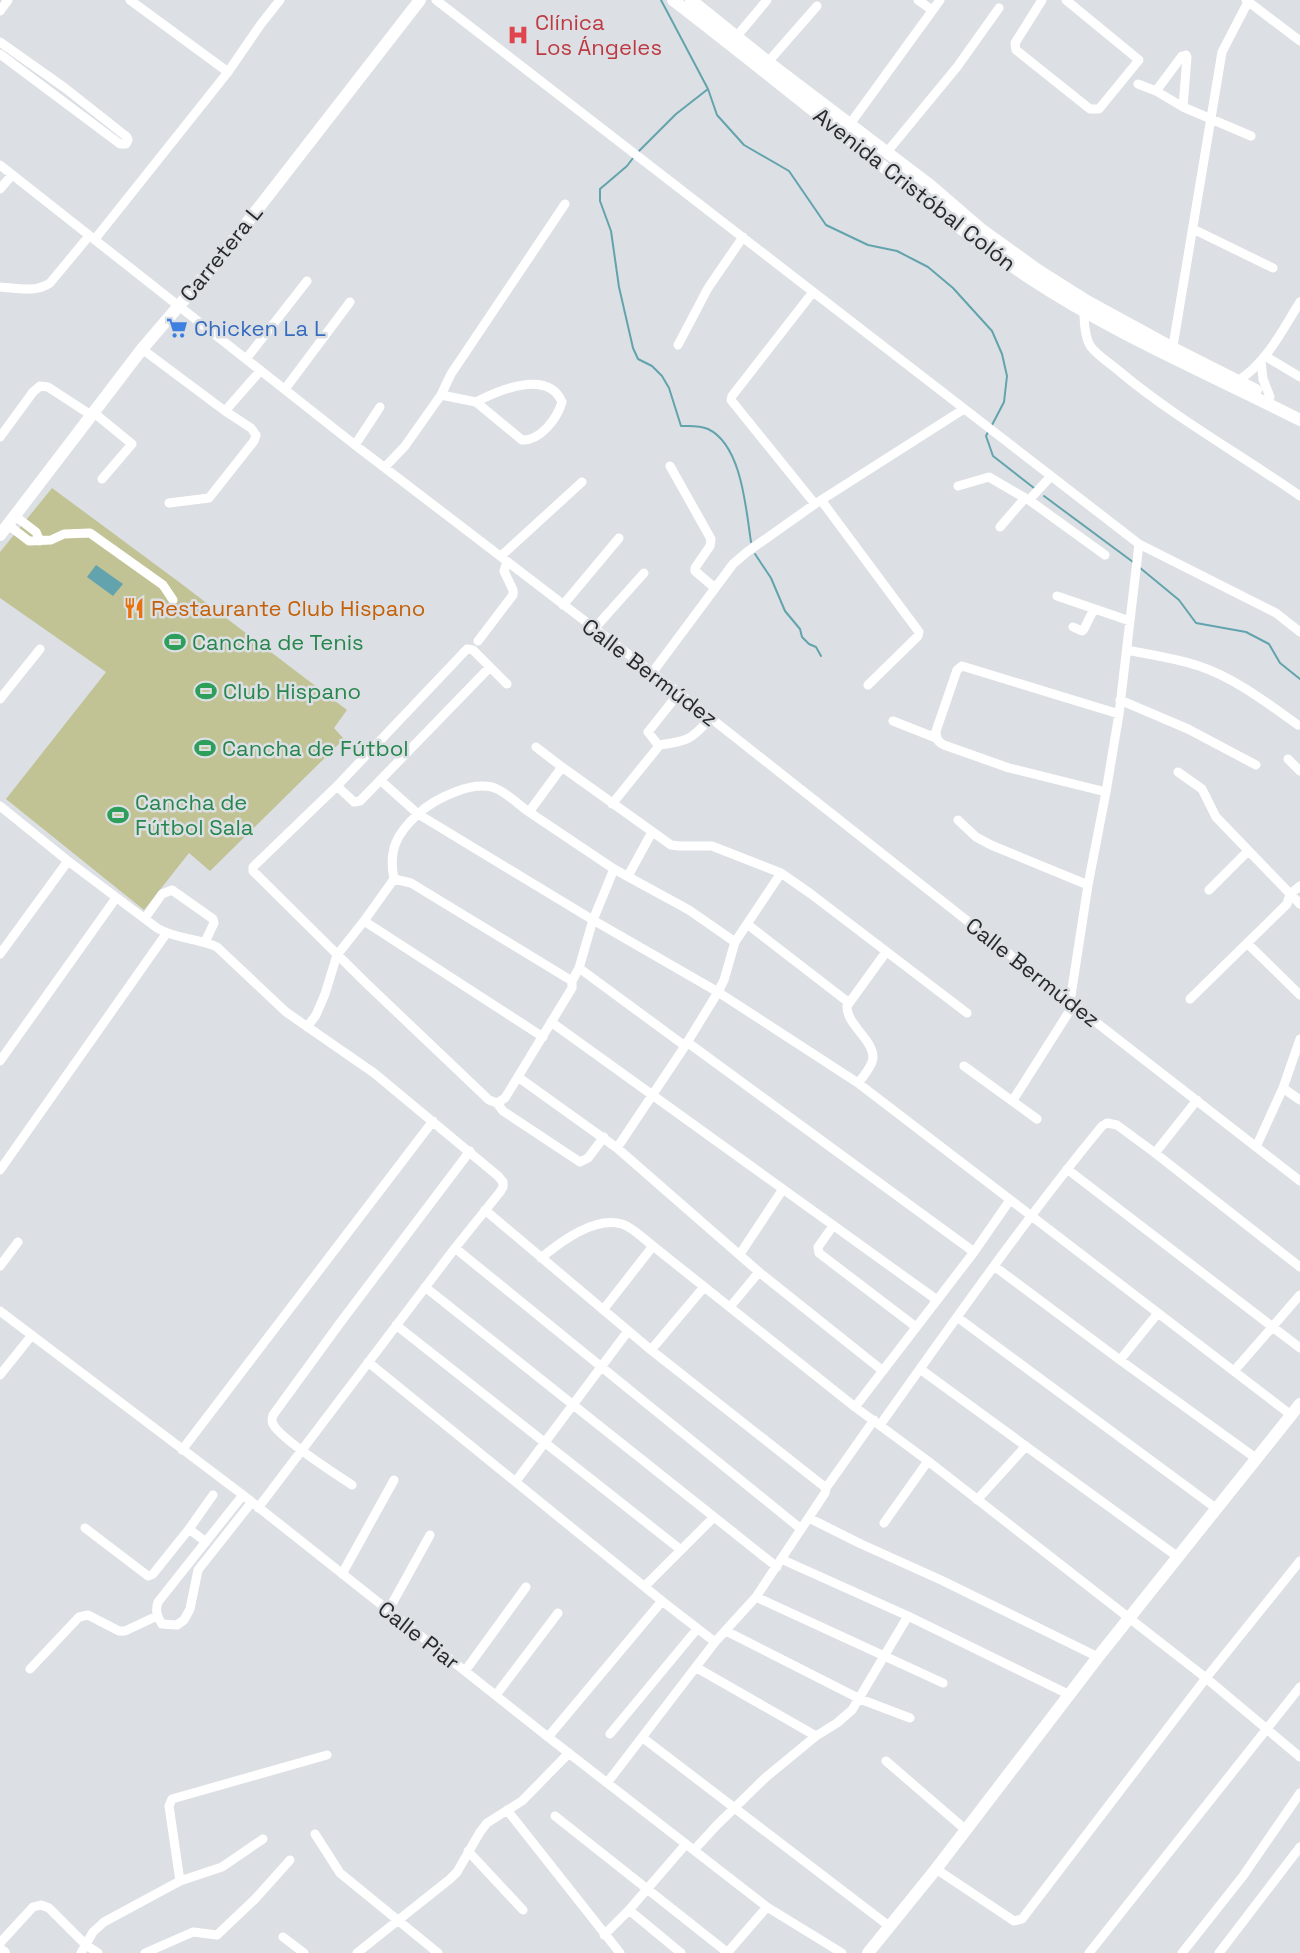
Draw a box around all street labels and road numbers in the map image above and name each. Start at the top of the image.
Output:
street label: Avenida Cristóbal Colón [808,101,1022,277]
street label: Carretera L [173,199,269,307]
street label: Calle Bermúdez [577,612,723,732]
street label: Calle Bermúdez [960,911,1106,1033]
street label: Calle Piar [373,1594,465,1676]

